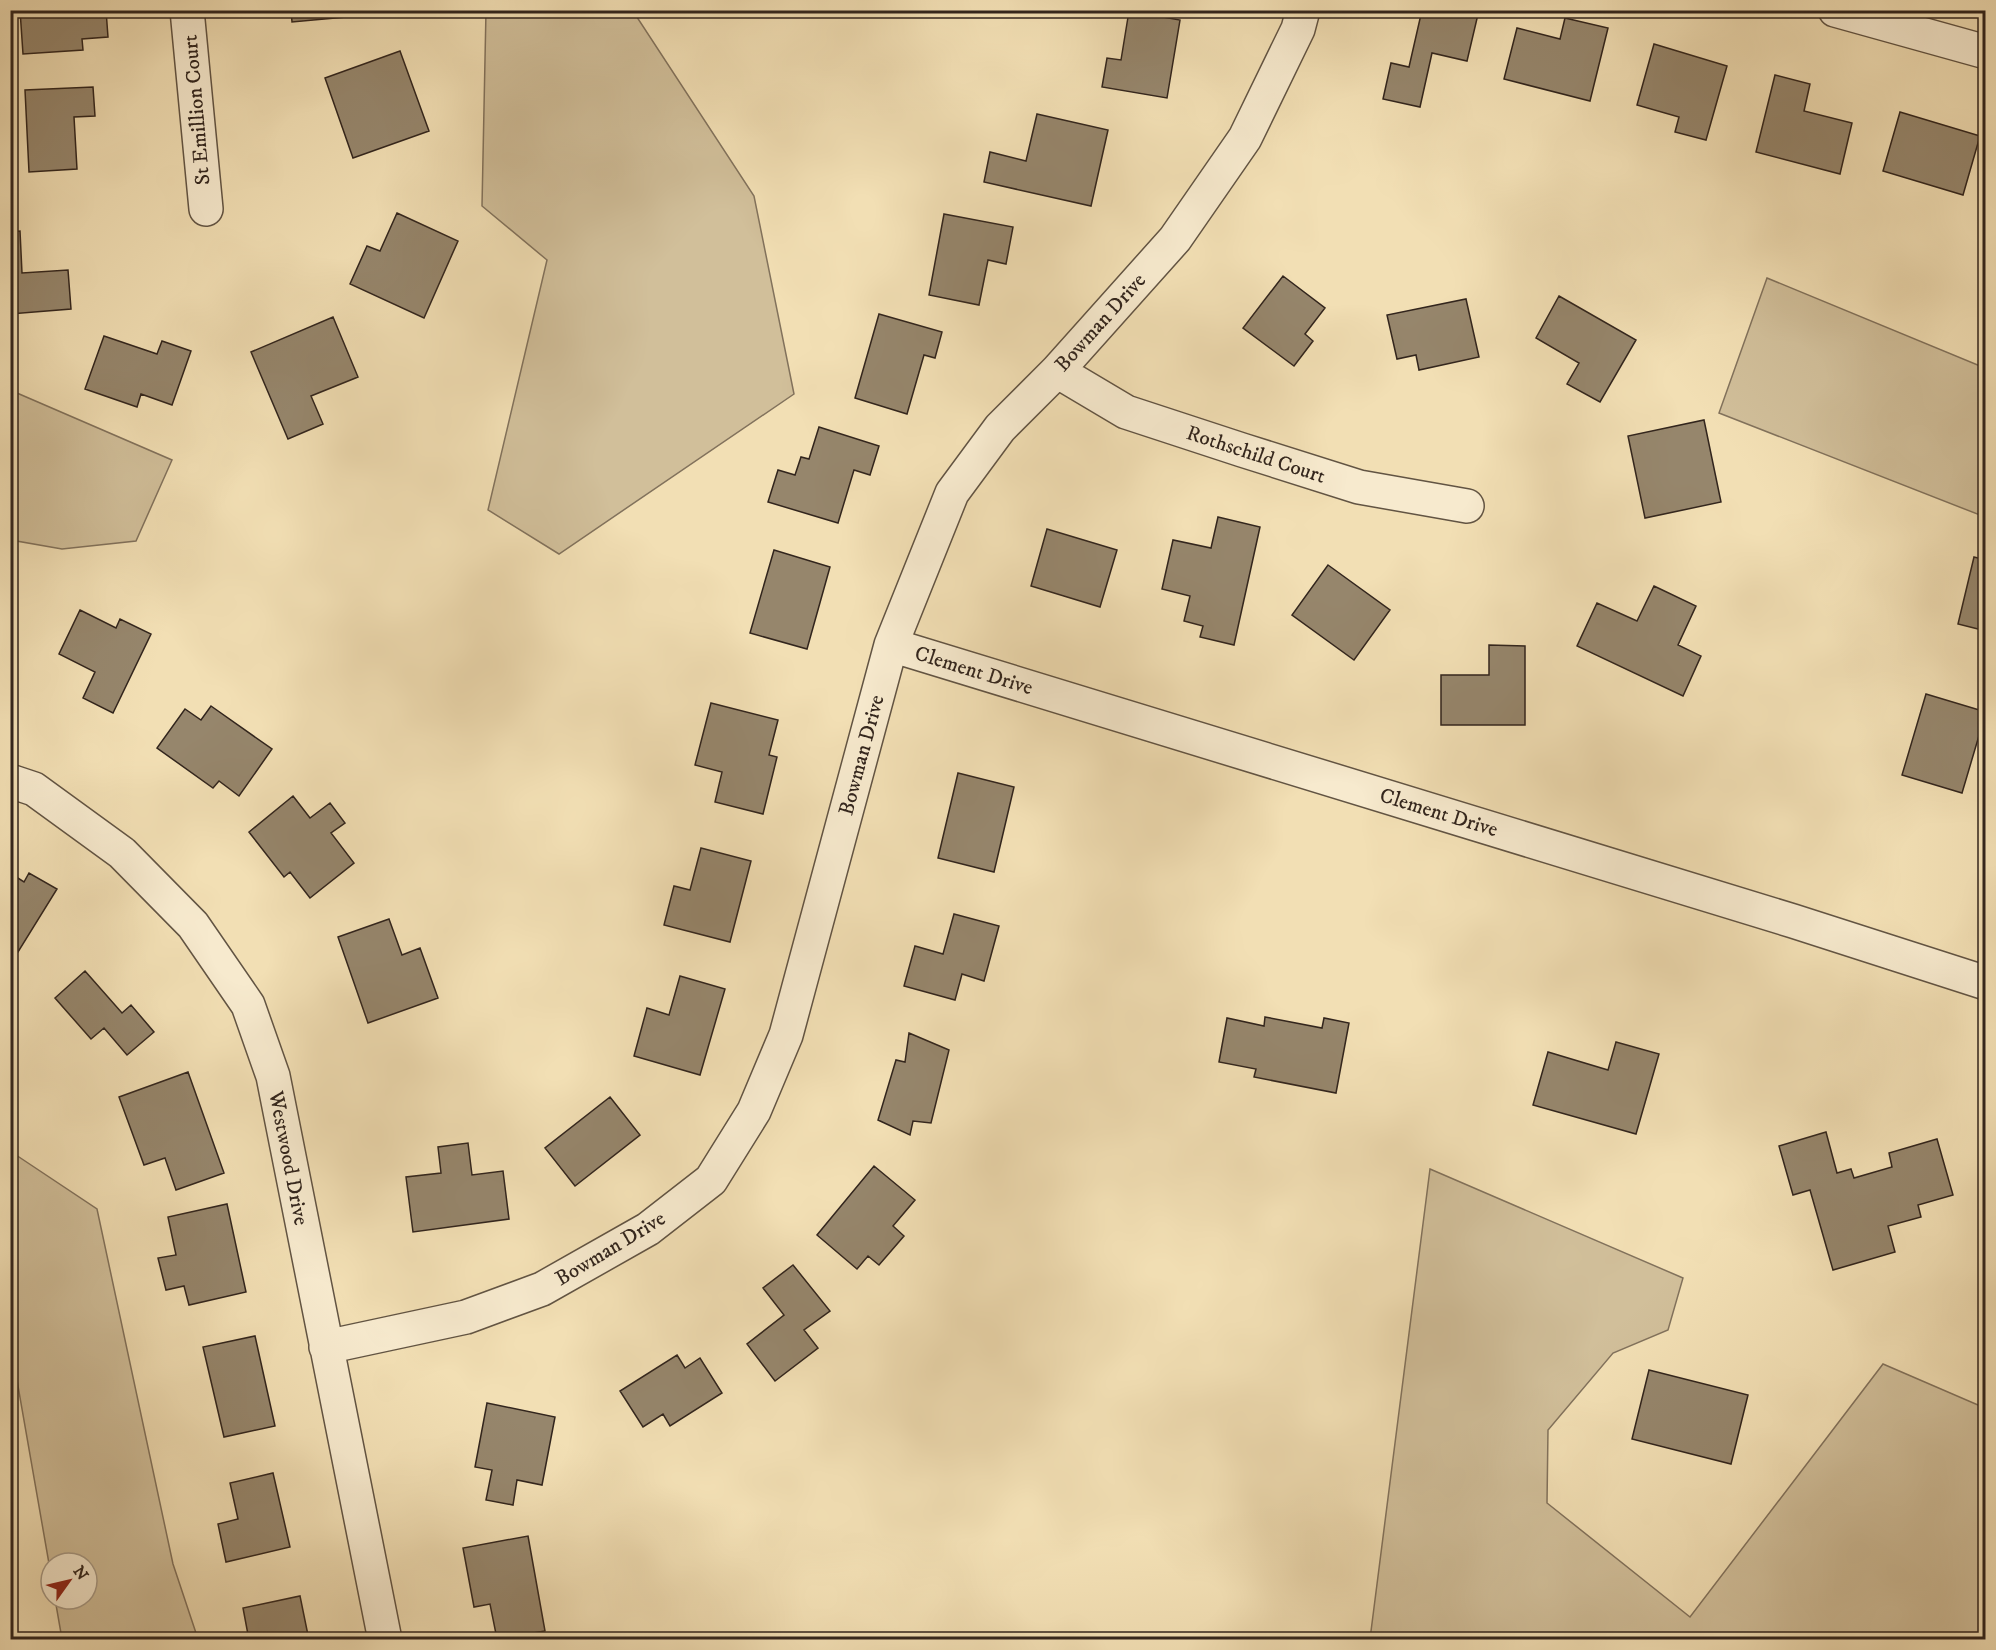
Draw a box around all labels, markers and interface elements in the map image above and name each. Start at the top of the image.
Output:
street label: St Emillion Court [177,33,217,186]
street label: Bowman Drive [1050,268,1152,377]
street label: Rothschild Court [1183,420,1329,490]
street label: Clement Drive [911,641,1036,701]
street label: Bowman Drive [833,692,891,818]
street label: Clement Drive [1376,783,1501,843]
street label: Westwood Drive [262,1088,314,1228]
street label: Bowman Drive [551,1206,671,1292]
north arrow [39,1551,99,1611]
text: N [69,1562,93,1584]

